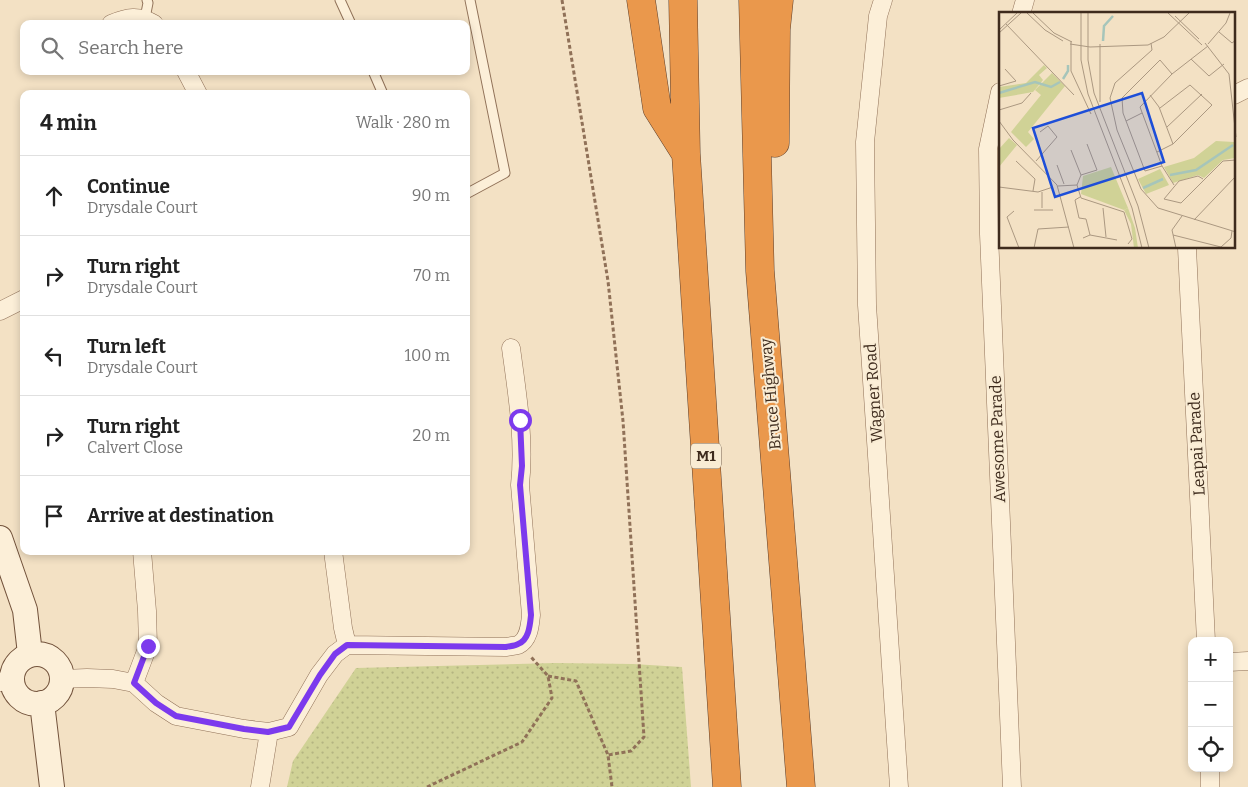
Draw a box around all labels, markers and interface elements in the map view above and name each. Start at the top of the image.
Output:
inset map [999,12,1236,249]
search box [20,20,470,75]
icon: search [38,34,66,62]
text: Search here [78,36,183,59]
text: 4 min [40,110,97,136]
text: Walk · 280 m [356,113,450,132]
text: Continue [87,175,170,198]
icon: ahead [40,182,68,210]
text: 90 m [412,186,450,205]
text: Drysdale Court [87,198,198,217]
text: Turn right [87,255,180,278]
icon: right [40,262,68,290]
text: 70 m [414,266,450,285]
text: Drysdale Court [87,278,198,297]
text: Turn left [87,335,166,358]
street label: Bruce Highway [756,337,785,450]
icon: left [40,342,68,370]
street label: Wagner Road [861,342,886,443]
text: 100 m [405,346,450,365]
text: Drysdale Court [87,358,198,377]
street label: Awesome Parade [986,375,1009,503]
street label: Leapai Parade [1184,392,1209,496]
route start [509,409,532,432]
text: Turn right [87,415,180,438]
icon: right [40,422,68,450]
text: 20 m [413,426,450,445]
text: Calvert Close [87,438,183,457]
road number: M1 [691,444,721,468]
icon: arrive [40,502,68,530]
text: Arrive at destination [87,504,274,527]
route end [137,635,160,658]
map controls [1188,637,1233,772]
button: + [1188,637,1233,682]
button: − [1188,682,1233,727]
button: locate [1188,727,1233,772]

